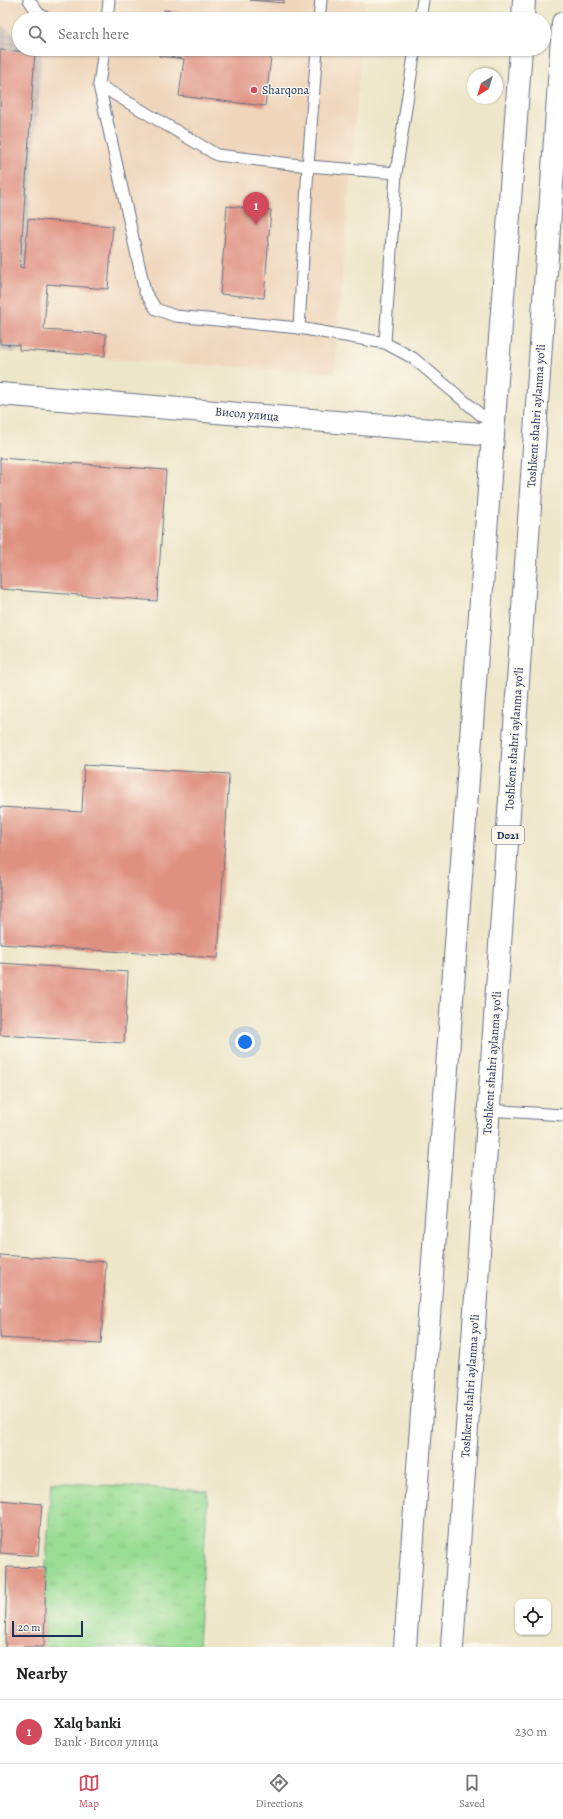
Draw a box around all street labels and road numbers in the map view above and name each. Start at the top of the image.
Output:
street label: Toshkent shahri aylanma yoʻli [523,344,549,488]
street label: Висол улица [214,403,280,425]
street label: Toshkent shahri aylanma yoʻli [501,667,527,811]
road number: D021 [492,826,524,844]
street label: Toshkent shahri aylanma yoʻli [479,991,505,1135]
street label: Toshkent shahri aylanma yoʻli [457,1314,483,1458]

